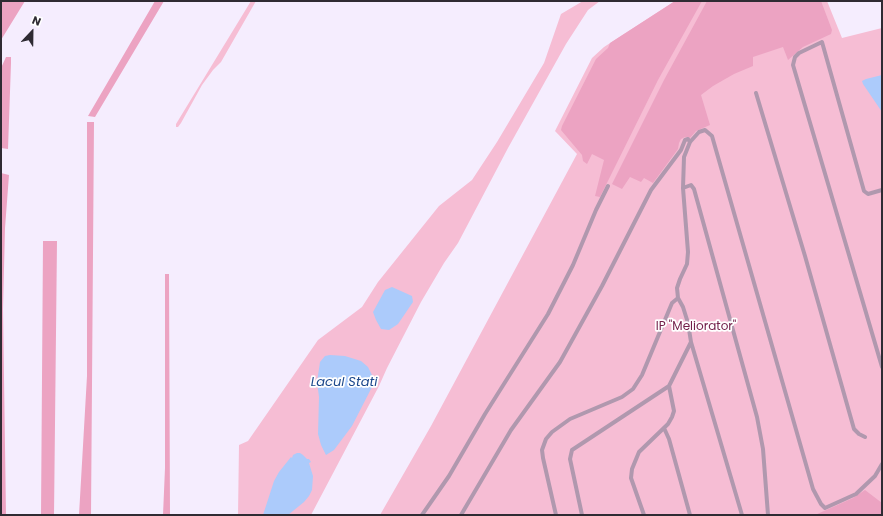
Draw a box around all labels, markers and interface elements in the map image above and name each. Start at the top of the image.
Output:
north arrow [12,12,52,52]
text: N [30,12,43,30]
park label: IP "Meliorator" [656,320,736,334]
water label: Lacul Stati [311,375,377,391]

